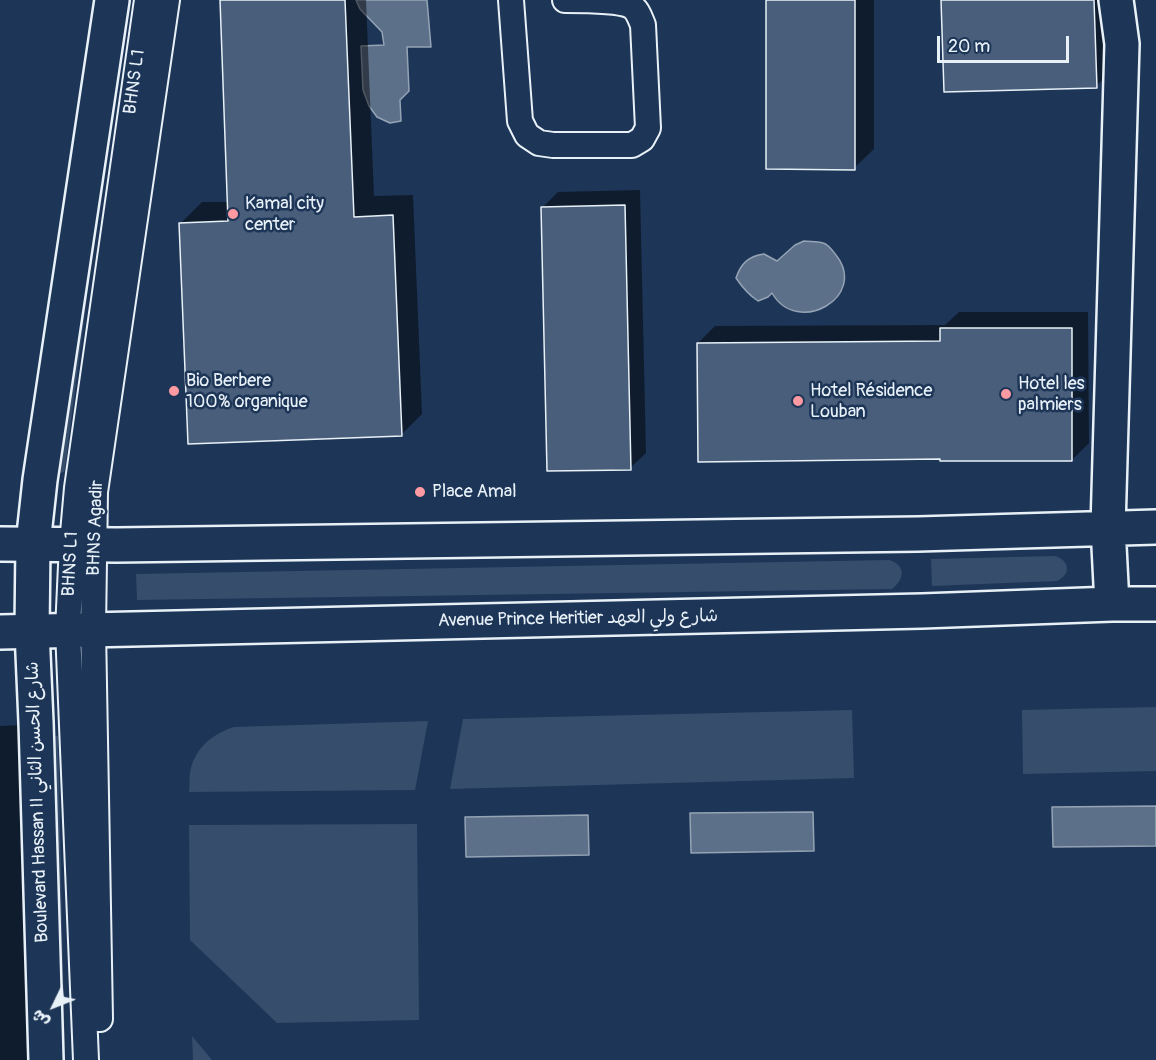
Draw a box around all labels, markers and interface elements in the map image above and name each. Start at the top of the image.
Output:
scale bar [940,24,1072,62]
text: 20 m [948,35,990,58]
street label: BHNS L1 [120,48,150,116]
place label: Kamal city center [245,193,324,236]
marker: Kamal city center [226,207,240,221]
place label: Bio Berbere 100% organique [186,370,307,412]
place label: Hotel les palmiers [1018,373,1085,416]
place label: Hotel Résidence Louban [810,380,932,422]
marker: Bio Berbere 100% organique [167,384,181,398]
marker: Hotel les palmiers [999,387,1013,401]
marker: Hotel Résidence Louban [791,394,805,408]
street label: BHNS Agadir [84,480,108,576]
place label: Place Amal [432,481,516,503]
marker: Place Amal [413,485,427,499]
street label: BHNS L1 [59,531,83,597]
street label: Avenue Prince Heritier شارع ولي العهد [438,606,718,632]
street label: Boulevard Hassan II شارع الحسن الثاني [22,661,54,943]
north arrow [24,976,84,1036]
text: ش [28,1005,54,1032]

